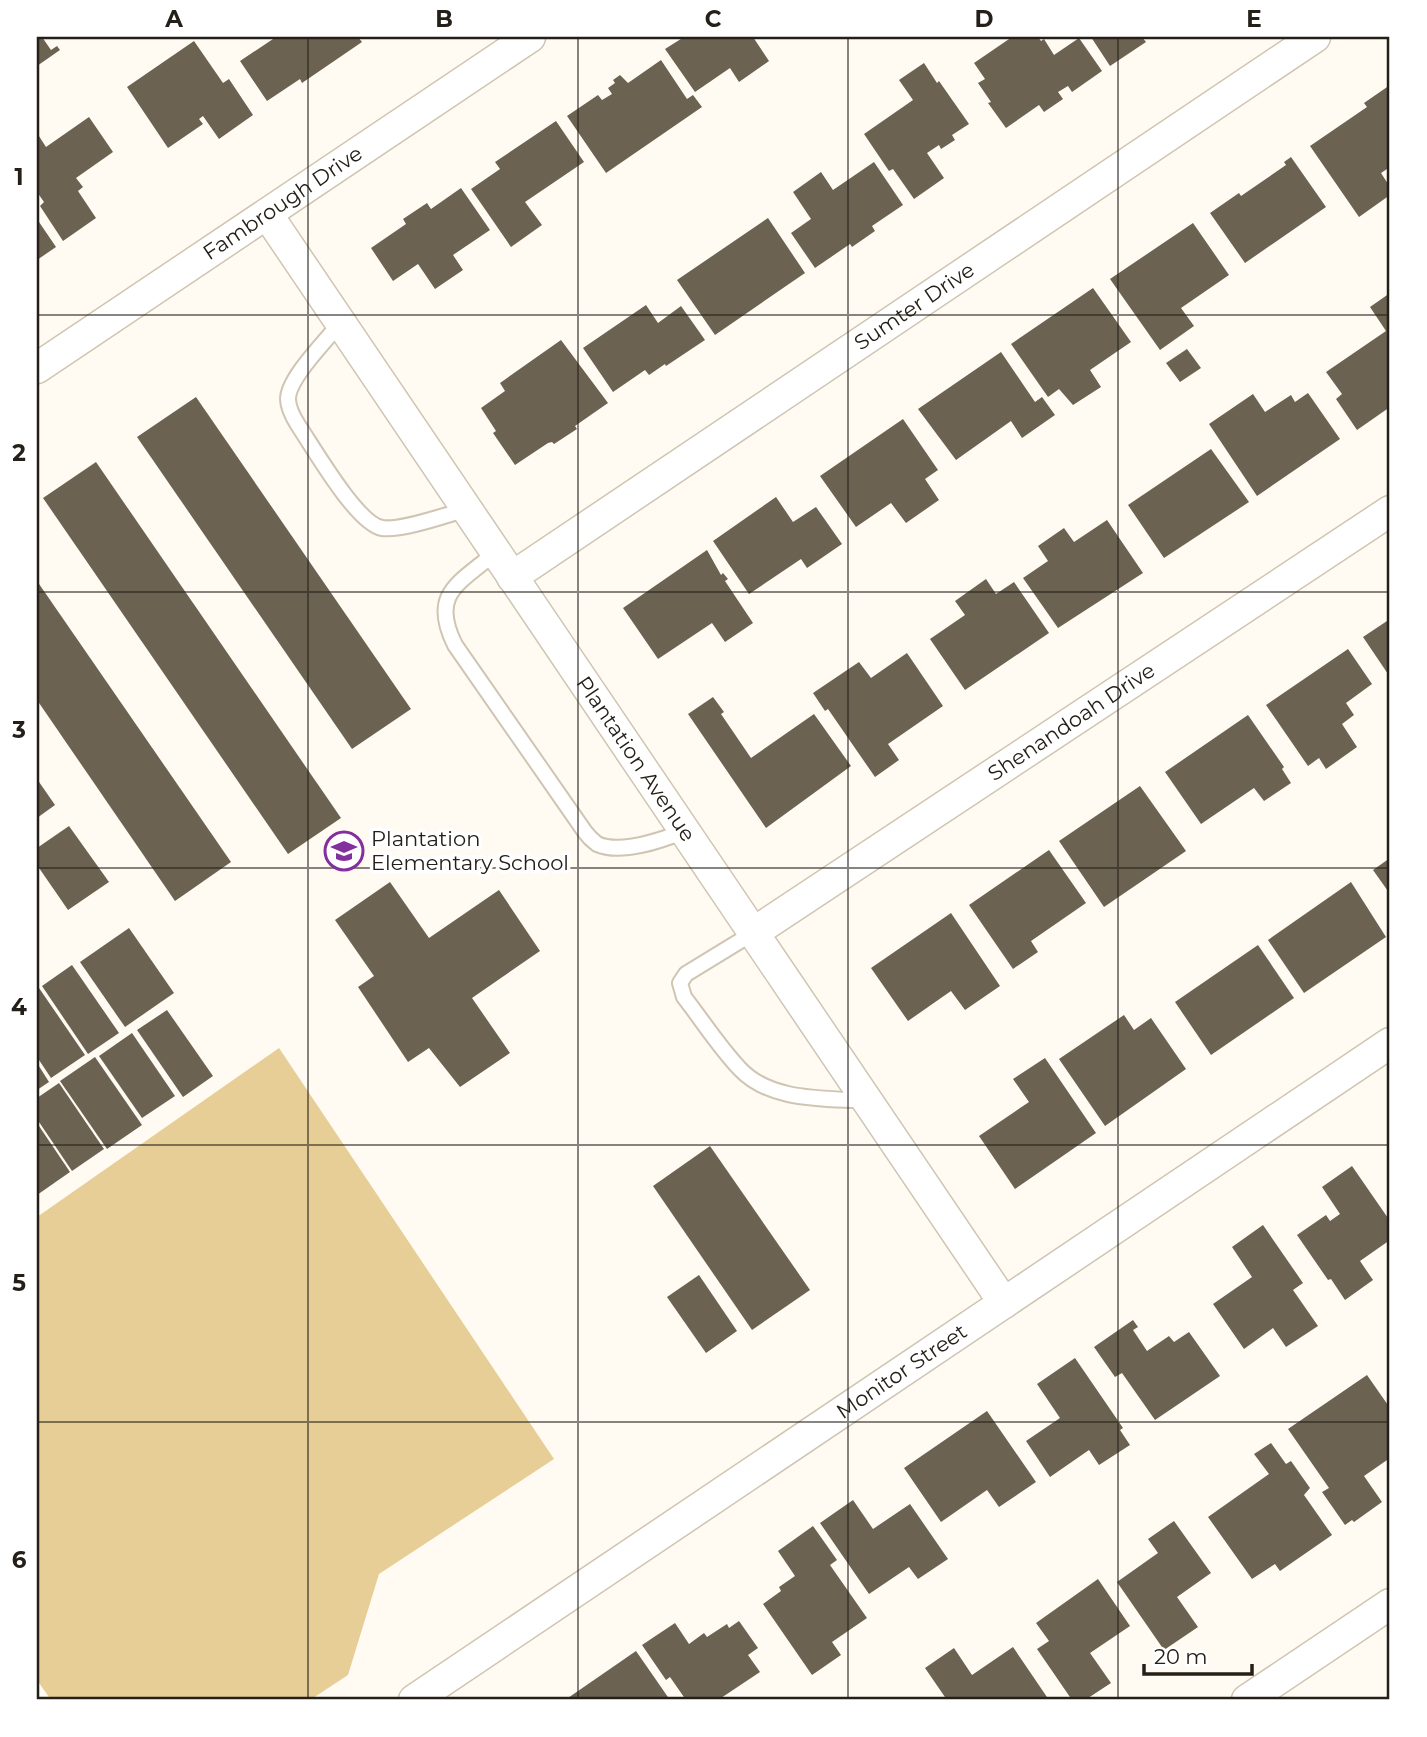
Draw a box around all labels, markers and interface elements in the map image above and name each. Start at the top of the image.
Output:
text: A [164,5,183,33]
text: B [435,5,453,33]
text: C [705,5,722,33]
text: D [975,5,994,33]
text: E [1246,5,1262,33]
street label: Fambrough Drive [198,140,367,265]
text: 1 [14,163,24,191]
street label: Sumter Drive [849,257,979,355]
text: 2 [12,439,26,467]
street label: Shenandoah Drive [983,657,1159,786]
street label: Plantation Avenue [571,671,701,846]
text: 3 [11,716,26,744]
place label: Plantation Elementary School [371,826,569,875]
school or university icon: Plantation Elementary School [323,830,365,872]
text: 4 [11,993,27,1021]
text: 5 [12,1269,26,1297]
street label: Monitor Street [832,1319,971,1424]
text: 6 [12,1546,27,1574]
scale bar [1144,1632,1252,1676]
text: 20 m [1154,1644,1208,1669]

